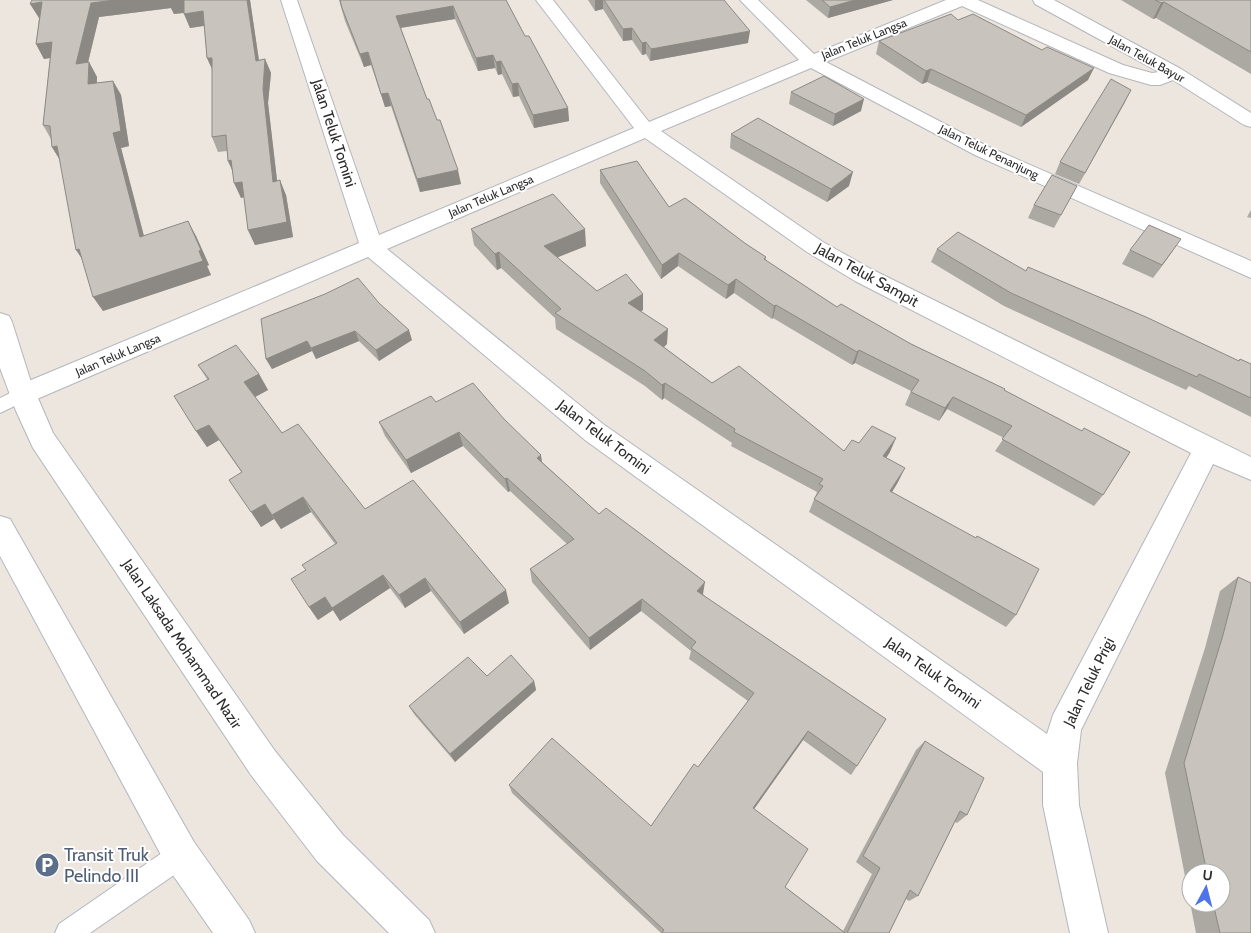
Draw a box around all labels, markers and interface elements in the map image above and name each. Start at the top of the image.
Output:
street label: Jalan Teluk Langsa [818,15,909,63]
street label: Jalan Teluk Bayur [1106,31,1188,86]
street label: Jalan Teluk Tomini [308,76,360,189]
street label: Jalan Teluk Penanjung [936,120,1042,183]
street label: Jalan Teluk Langsa [445,171,536,221]
street label: Jalan Teluk Sampit [811,239,922,311]
street label: Jalan Teluk Langsa [72,330,163,380]
street label: Jalan Teluk Tomini [553,395,654,478]
street label: Jalan Laksada Mohammad Nazir [118,555,246,732]
street label: Jalan Teluk Tomini [881,633,984,713]
street label: Jalan Teluk Prigi [1059,635,1118,730]
place label: Transit Truk Pelindo III [64,844,150,887]
parking icon: Transit Truk Pelindo III [34,852,60,878]
north arrow [1181,863,1231,913]
text: U [1201,866,1214,885]

